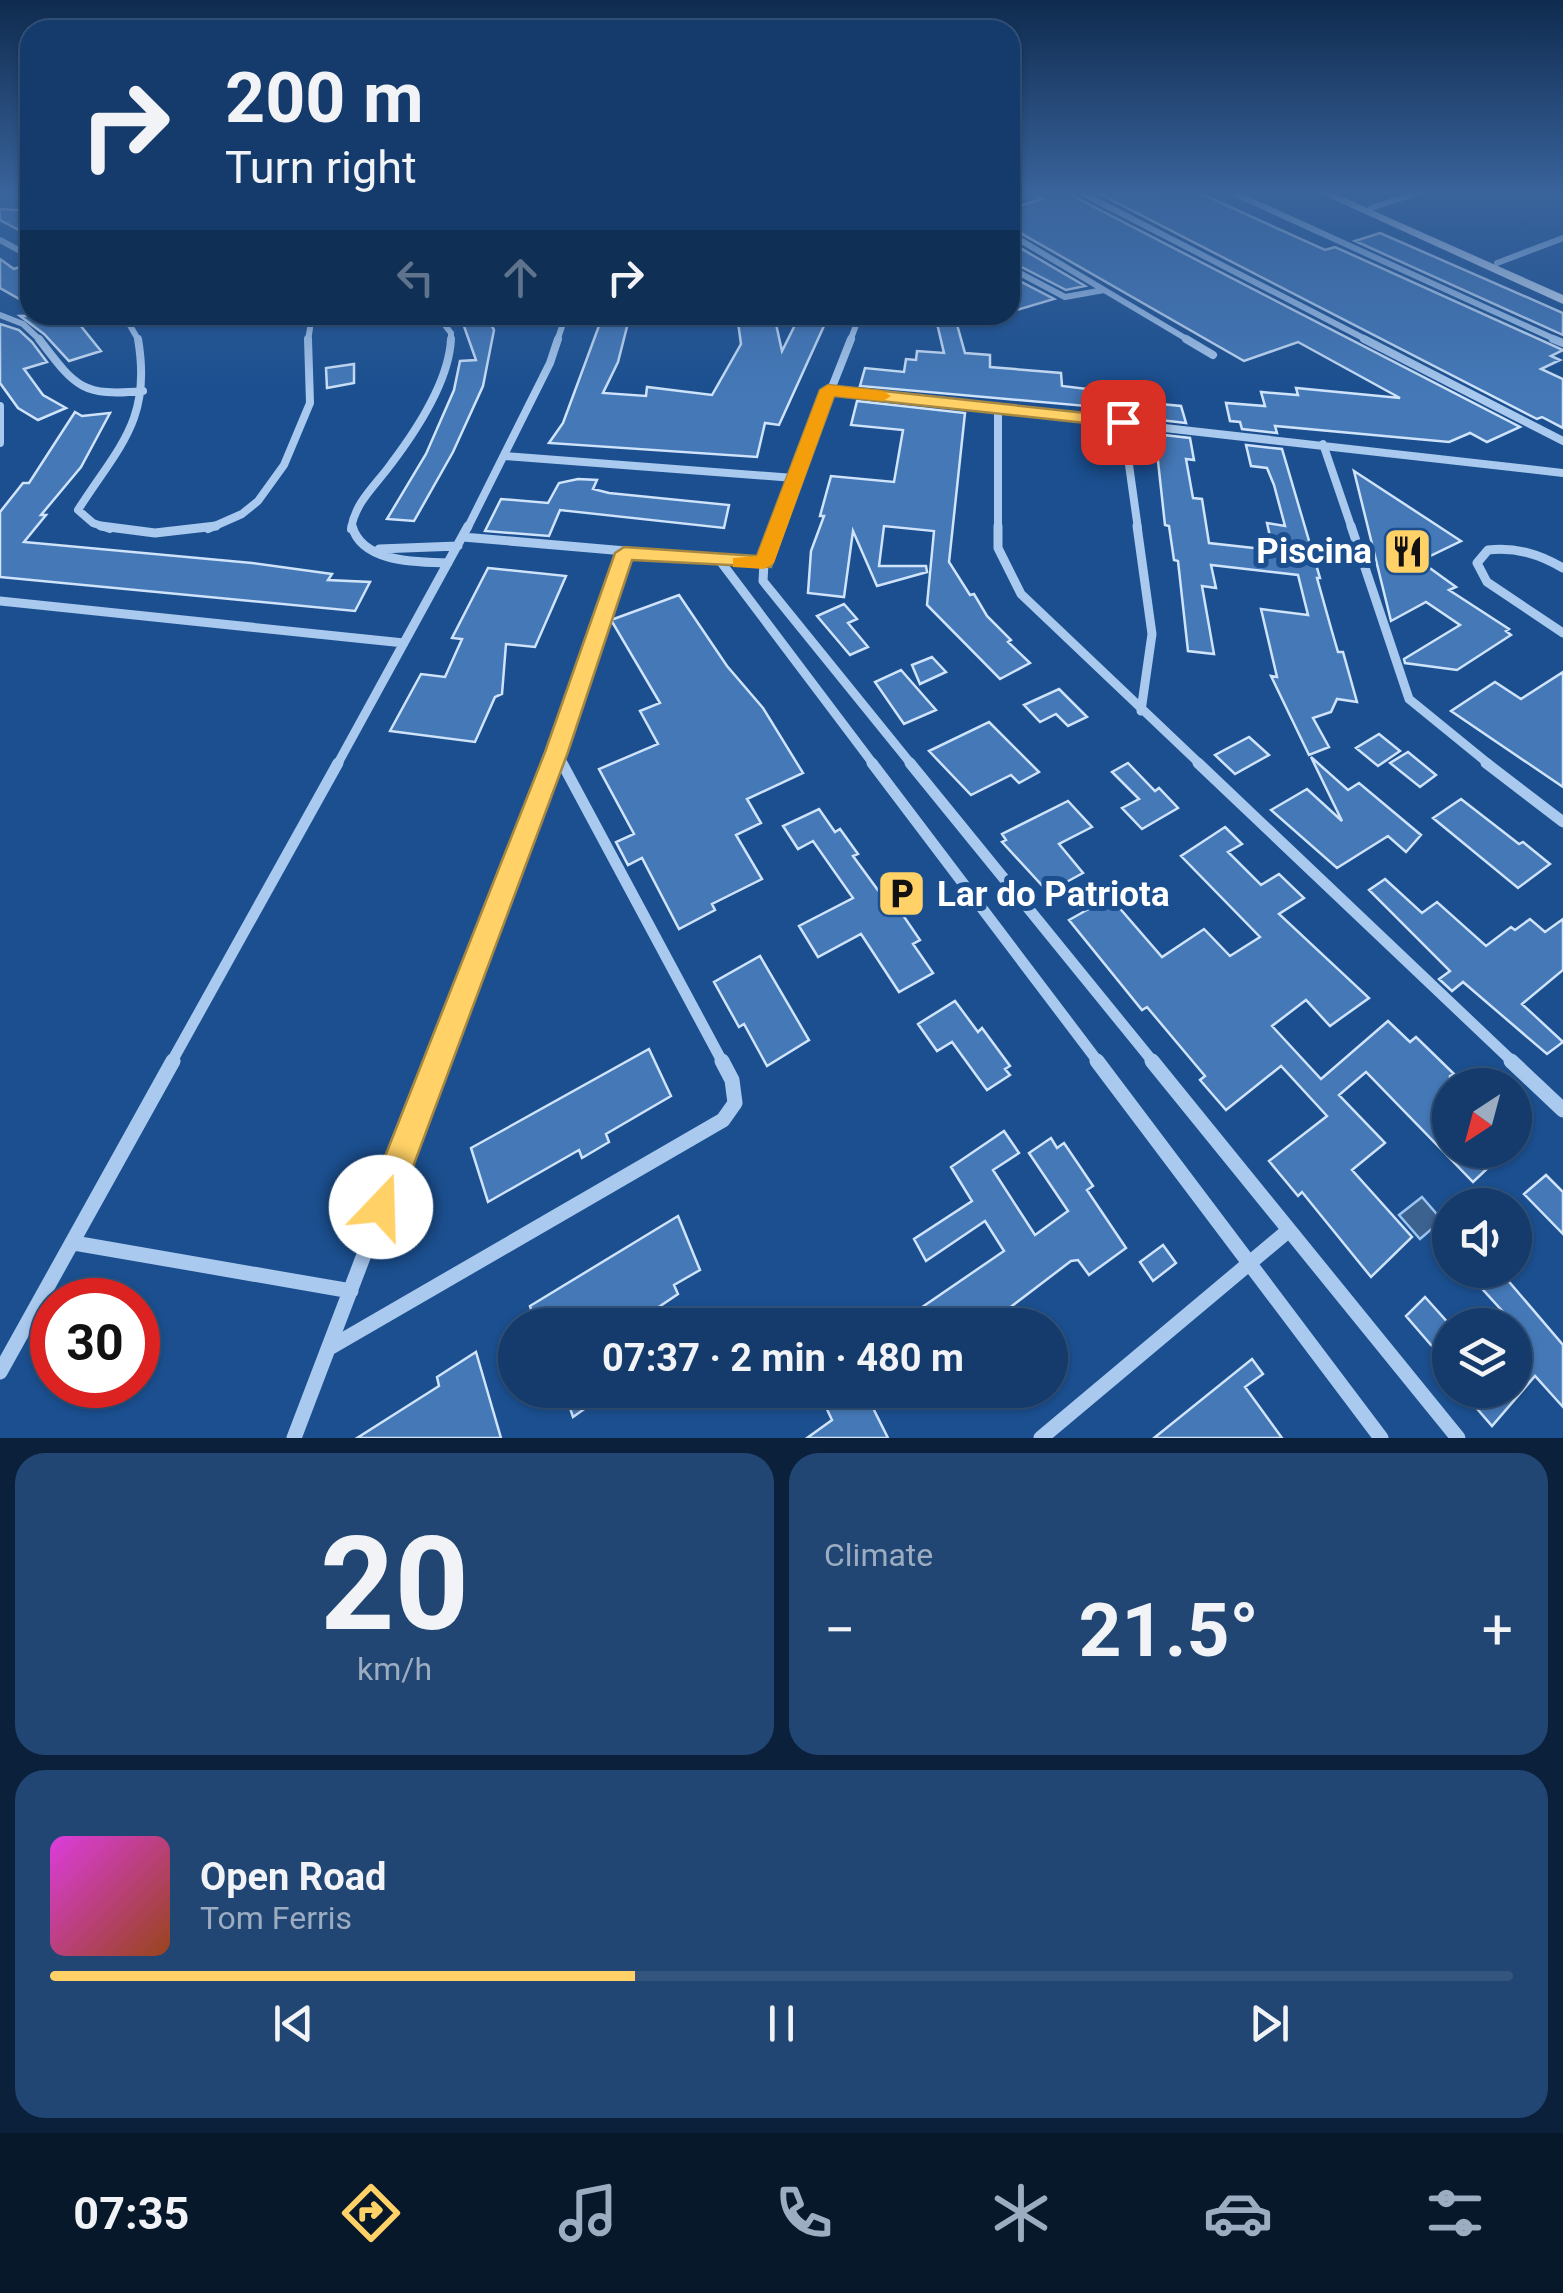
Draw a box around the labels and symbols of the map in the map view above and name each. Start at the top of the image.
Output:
pin [1081,380,1166,465]
restaurant icon: Piscina [1381,525,1433,577]
place label: Piscina [1256,531,1372,572]
parking icon: Lar do Patriota [876,868,928,920]
place label: Lar do Patriota [937,874,1170,915]
north arrow [1432,1068,1532,1168]
position arrow [329,1155,433,1259]
speed limit sign: 30 [30,1278,160,1408]

